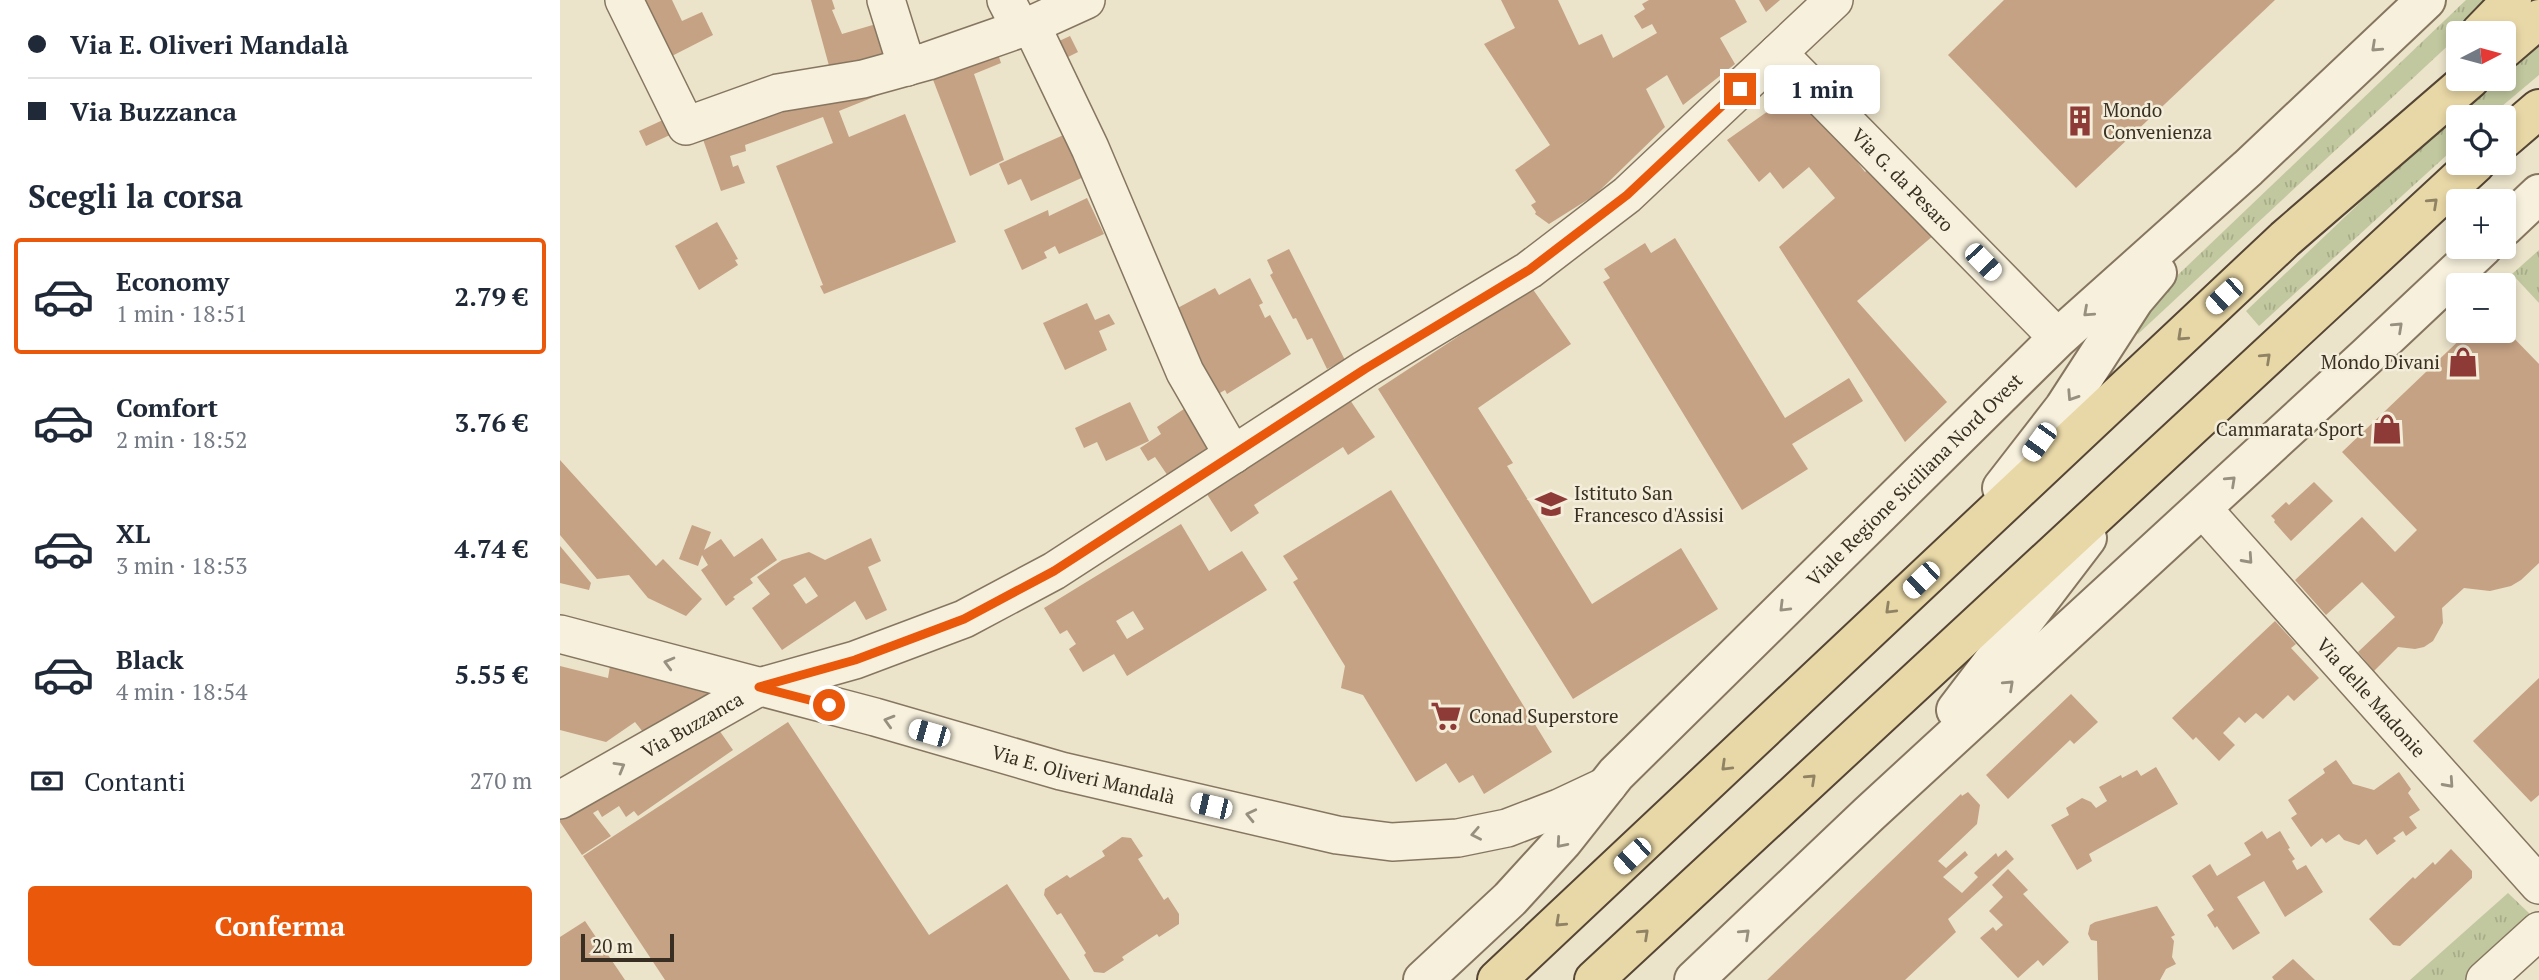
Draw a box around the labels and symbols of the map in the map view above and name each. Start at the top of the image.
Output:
north arrow [2446,21,2516,91]
one-way arrow [2371,38,2384,51]
callout: 1 min [1764,64,1880,114]
route end [1724,73,1756,105]
place label: Mondo Convenienza [2103,97,2213,144]
building icon: Mondo Convenienza [2063,104,2097,138]
street label: Via G. da Pesaro [1847,122,1960,237]
one-way arrow [2425,198,2438,211]
car [1961,240,2006,284]
car [2202,274,2247,318]
one-way arrow [2083,303,2096,316]
one-way arrow [2390,323,2403,335]
one-way arrow [2177,328,2190,341]
shop icon: Mondo Divani [2446,345,2480,379]
place label: Mondo Divani [2321,349,2440,374]
one-way arrow [2258,353,2271,366]
street label: Viale Regione Siciliana Nord Ovest [1801,367,2027,591]
one-way arrow [2068,388,2080,401]
shop icon: Cammarata Sport [2370,412,2404,446]
place label: Cammarata Sport [2216,416,2364,441]
car [2019,419,2060,465]
one-way arrow [2223,477,2236,490]
place label: Istituto San Francesco d'Assisi [1574,480,1724,527]
school or university icon: Istituto San Francesco d'Assisi [1534,487,1568,521]
one-way arrow [2240,551,2252,564]
car [1899,558,1944,602]
one-way arrow [1780,599,1793,612]
one-way arrow [1886,601,1899,614]
street label: Via delle Madonie [2312,632,2432,762]
one-way arrow [663,657,675,671]
one-way arrow [2001,681,2014,693]
street label: Via Buzzanca [637,686,748,763]
route start [813,689,845,721]
supermarket icon: Conad Superstore [1429,699,1463,733]
place label: Conad Superstore [1469,703,1619,728]
one-way arrow [883,715,895,730]
car [906,717,953,749]
street label: Via E. Oliveri Mandalà [989,739,1178,809]
one-way arrow [1721,758,1734,771]
one-way arrow [612,762,625,775]
one-way arrow [1803,775,1816,788]
one-way arrow [2440,775,2453,788]
car [1189,791,1234,821]
one-way arrow [1245,809,1257,823]
one-way arrow [1470,826,1482,841]
car [1610,834,1655,878]
one-way arrow [1557,835,1569,848]
one-way arrow [1555,914,1568,927]
one-way arrow [1636,929,1649,942]
one-way arrow [1737,930,1750,942]
scale bar [581,931,674,963]

